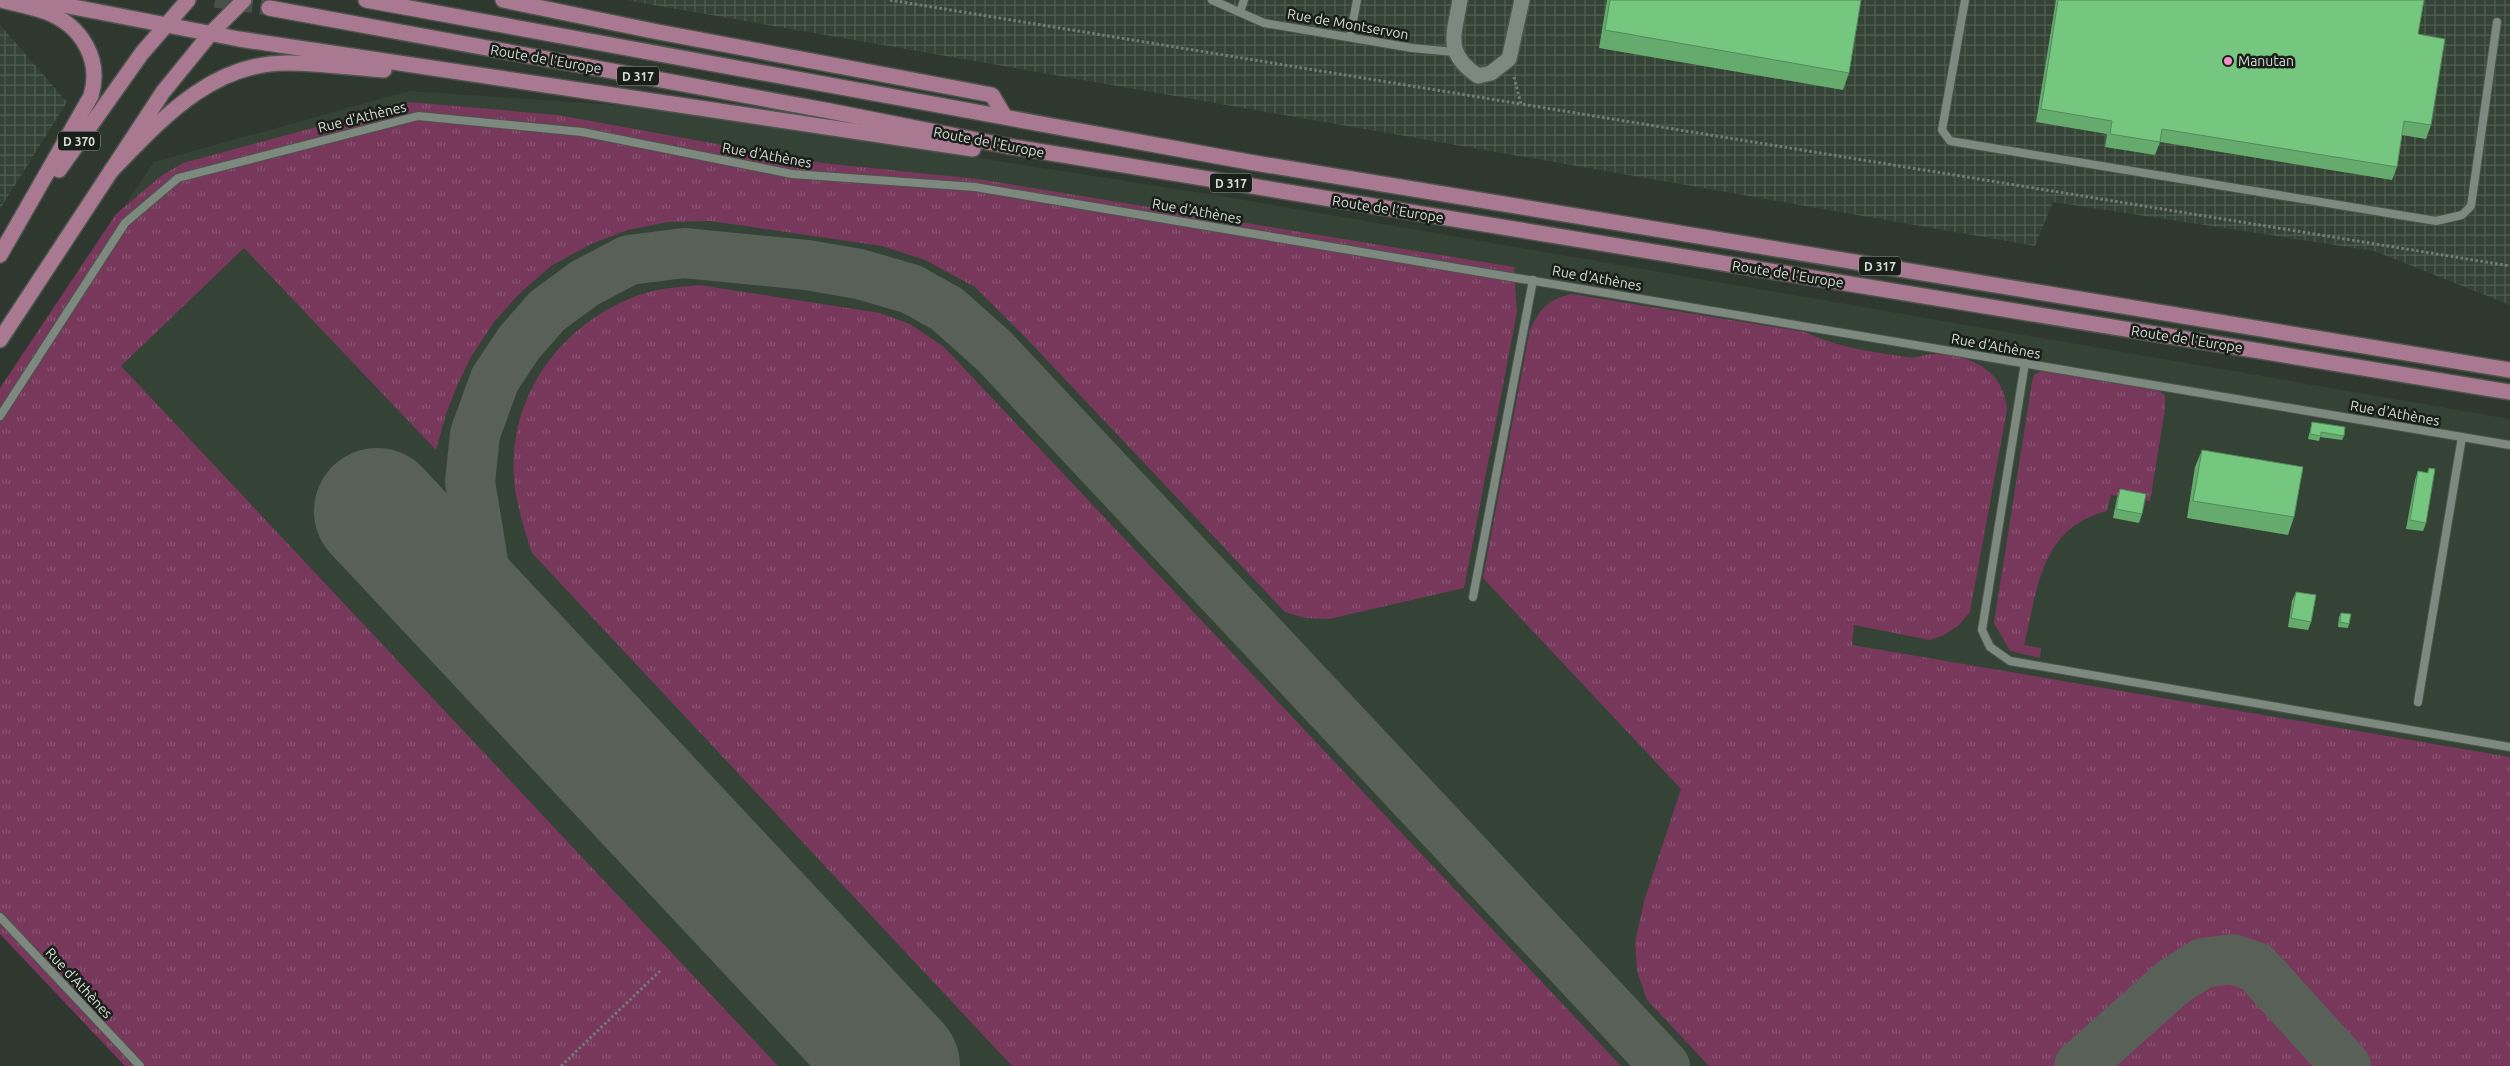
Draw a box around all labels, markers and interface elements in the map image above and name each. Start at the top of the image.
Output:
street label: Rue de Montservon [1286,5,1410,43]
street label: Route de l'Europe [489,41,603,77]
place label: Manutan [2238,53,2294,69]
marker: Manutan [2222,55,2234,67]
road number: D 317 [617,66,659,85]
street label: Rue d'Athènes [316,98,408,136]
street label: Route de l'Europe [932,123,1046,161]
road number: D 370 [58,132,100,150]
street label: Rue d'Athènes [721,139,813,171]
road number: D 317 [1210,174,1252,192]
street label: Route de l'Europe [1331,192,1445,226]
street label: Rue d'Athènes [1151,195,1243,227]
road number: D 317 [1859,256,1901,276]
street label: Route de l'Europe [1731,257,1845,291]
street label: Rue d'Athènes [1551,262,1643,294]
street label: Route de l'Europe [2130,322,2244,356]
street label: Rue d'Athènes [1950,330,2042,362]
street label: Rue d'Athènes [2349,397,2441,429]
street label: Rue d'Athènes [42,944,116,1022]

